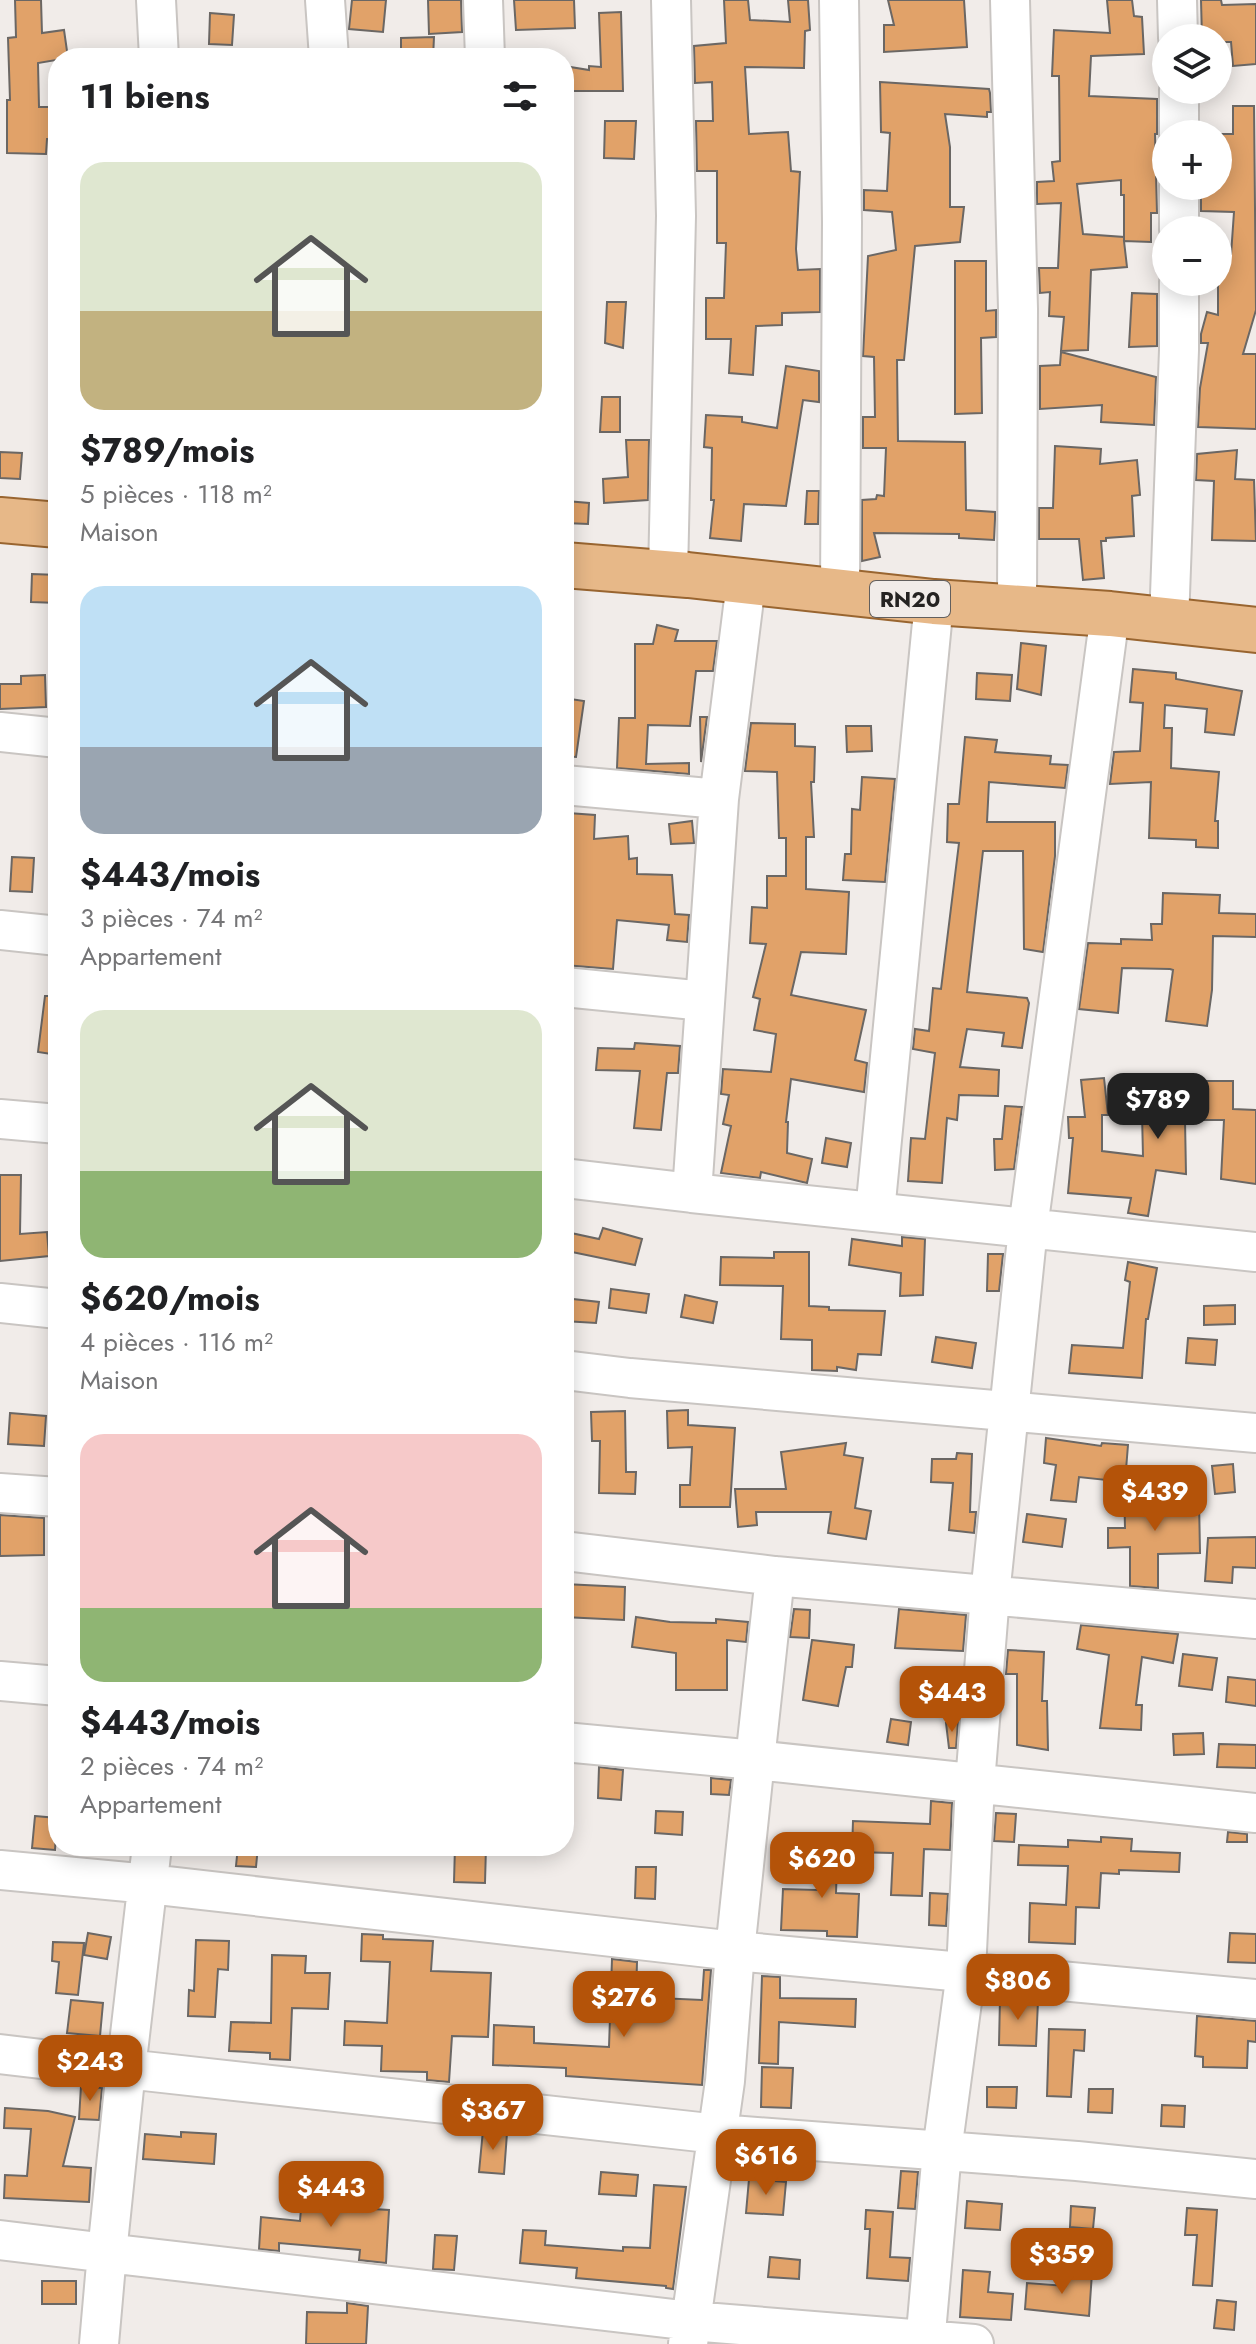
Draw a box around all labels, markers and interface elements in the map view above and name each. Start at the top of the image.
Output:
map controls [1152,24,1232,296]
button: layers [1152,24,1232,104]
text: 11 biens [80,72,210,121]
icon: filters [498,74,542,118]
button: + [1152,120,1232,200]
icon: home [239,214,383,358]
button: − [1152,216,1232,296]
text: $789/mois [80,426,254,475]
text: 5 pièces · 118 m² [80,475,272,513]
text: Maison [80,513,159,551]
road number: RN20 [870,581,950,617]
icon: home [239,638,383,782]
text: $443/mois [80,850,260,899]
text: 3 pièces · 74 m² [80,899,263,937]
text: Appartement [80,937,221,975]
icon: home [239,1062,383,1206]
pin: $789 [1111,1073,1205,1141]
text: $789 [1125,1080,1191,1118]
text: $620/mois [80,1274,260,1323]
text: 4 pièces · 116 m² [80,1323,273,1361]
text: Maison [80,1361,159,1399]
pin: $439 [1108,1465,1202,1533]
text: $439 [1121,1472,1189,1510]
icon: home [239,1486,383,1630]
pin: $443 [905,1666,999,1734]
text: $443 [918,1673,986,1711]
text: $443/mois [80,1698,260,1747]
text: 2 pièces · 74 m² [80,1747,263,1785]
text: Appartement [80,1785,221,1823]
pin: $620 [775,1832,869,1900]
text: $620 [788,1839,856,1877]
pin: $806 [971,1954,1065,2022]
text: $806 [984,1961,1052,1999]
pin: $276 [577,1971,671,2039]
text: $276 [591,1978,657,2016]
pin: $243 [43,2035,137,2103]
text: $243 [56,2042,124,2080]
pin: $367 [446,2084,540,2152]
text: $367 [460,2091,526,2129]
pin: $616 [719,2129,813,2197]
text: $616 [734,2136,798,2174]
pin: $443 [284,2161,378,2229]
text: $443 [297,2168,365,2206]
pin: $359 [1015,2228,1109,2296]
text: $359 [1029,2235,1095,2273]

